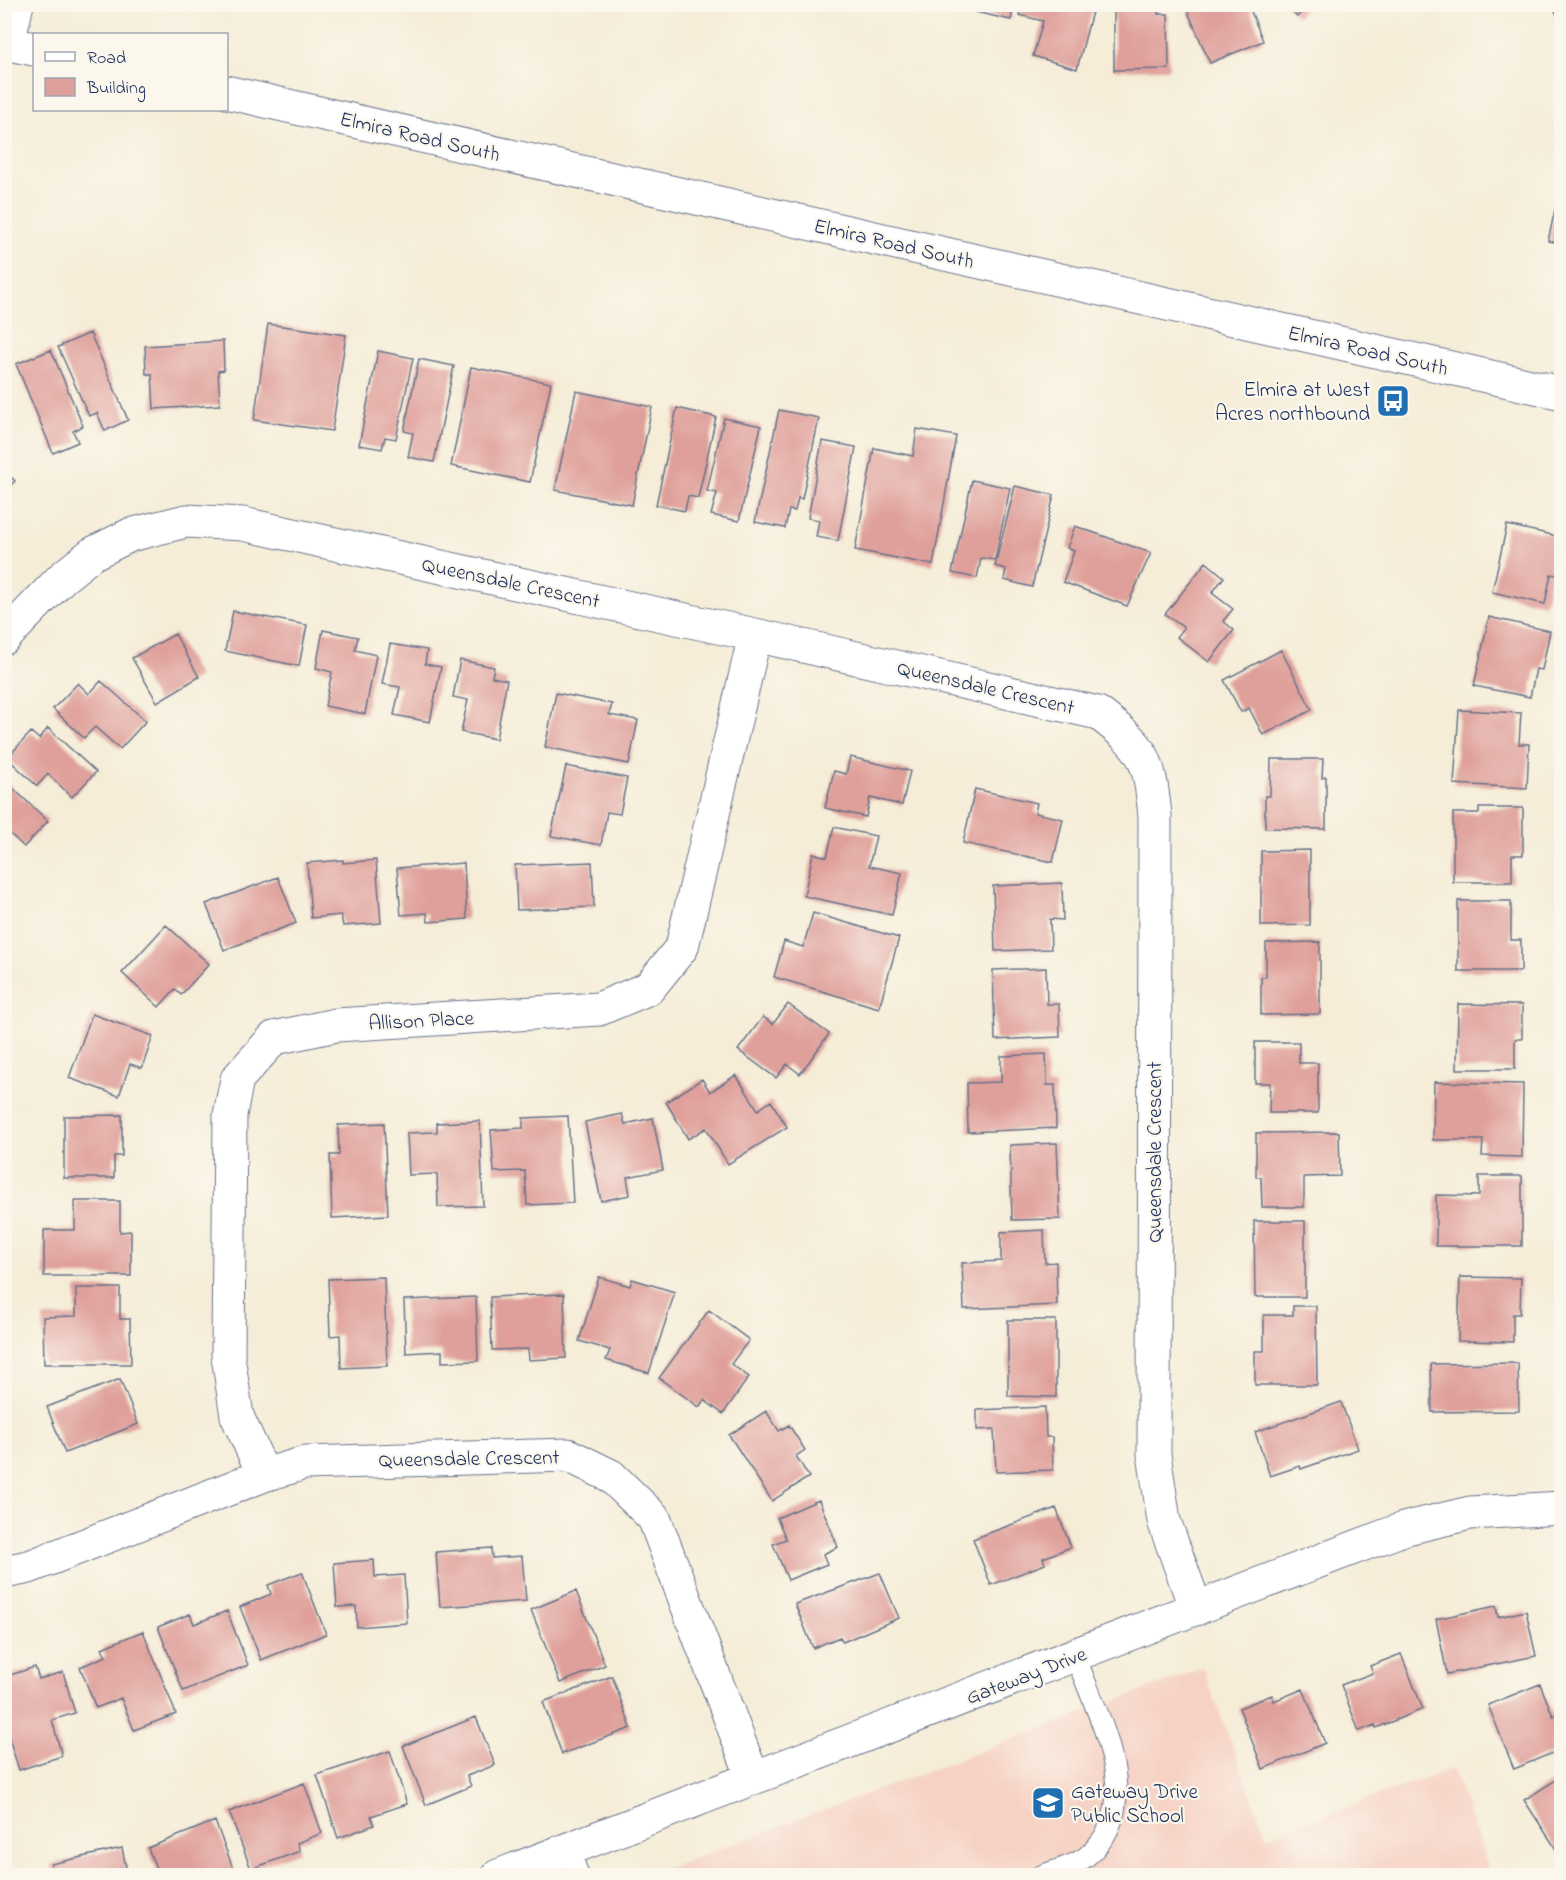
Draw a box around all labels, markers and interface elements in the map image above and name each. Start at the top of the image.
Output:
legend [33,33,228,111]
text: Road [87,46,126,72]
text: Building [86,76,146,103]
street label: Elmira Road South [336,105,503,171]
street label: Elmira Road South [810,212,977,278]
street label: Elmira Road South [1284,319,1451,385]
place label: Elmira at West Acres northbound [1215,376,1370,430]
bus stop icon: Elmira at West Acres northbound [1375,383,1411,419]
street label: Queensdale Crescent [419,550,602,617]
street label: Queensdale Crescent [894,654,1077,724]
street label: Allison Place [368,1004,475,1040]
street label: Queensdale Crescent [1141,1062,1171,1242]
street label: Queensdale Crescent [378,1443,560,1477]
street label: Gateway Drive [962,1640,1093,1715]
place label: Gateway Drive Public School [1071,1778,1198,1832]
school or university icon: Gateway Drive Public School [1030,1785,1066,1821]

